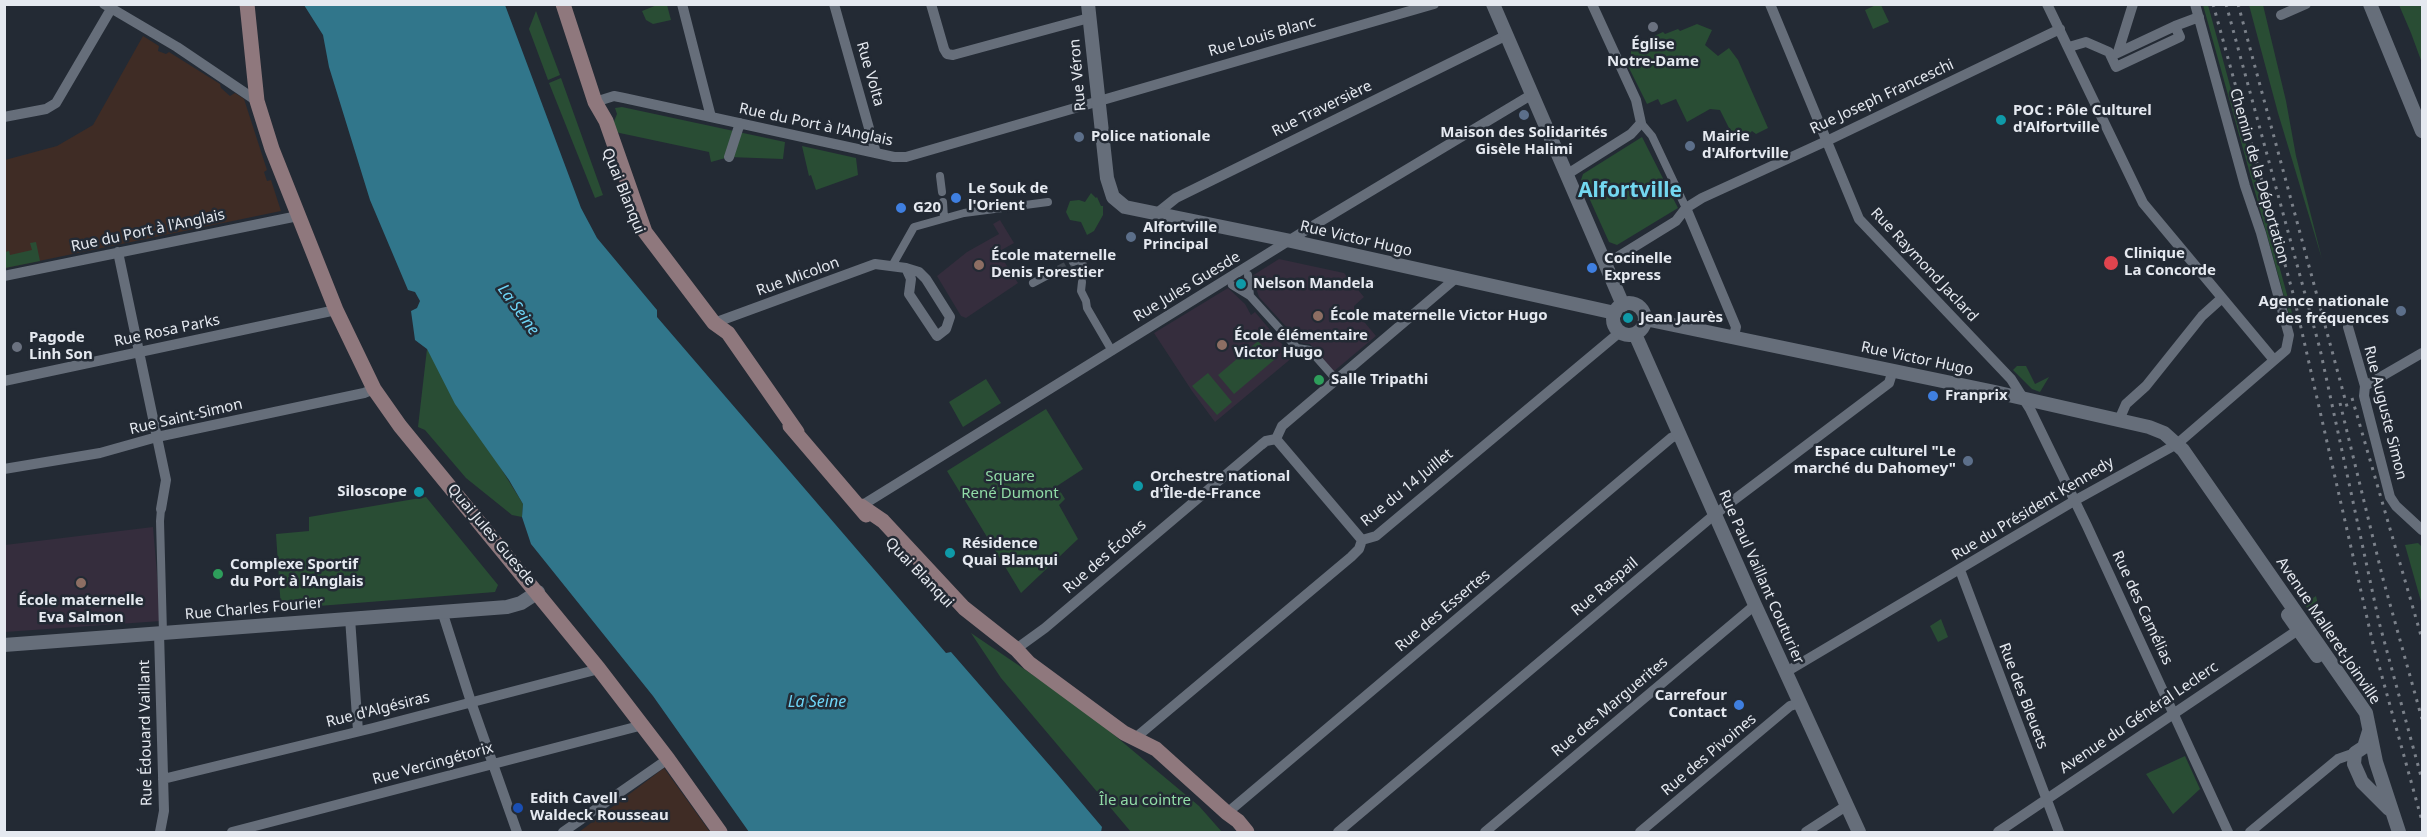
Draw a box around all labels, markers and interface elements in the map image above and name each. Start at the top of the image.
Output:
street label: Rue Louis Blanc [1206,13,1318,61]
marker: Église Notre-Dame [1646,20,1660,34]
place label: Église Notre-Dame [1607,36,1699,71]
street label: Rue Véron [1066,38,1090,112]
street label: Rue Volta [852,40,888,108]
street label: Rue Joseph Franceschi [1807,56,1957,138]
street label: Rue Traversière [1269,77,1375,141]
street label: Chemin de la Déportation [2225,86,2293,266]
street label: Rue du Port à l'Anglais [737,100,895,150]
place label: POC : Pôle Culturel d'Alfortville [2013,102,2152,137]
marker: Maison des Solidarités Gisèle Halimi [1517,108,1531,122]
marker: POC : Pôle Culturel d'Alfortville [1994,113,2008,127]
place label: Maison des Solidarités Gisèle Halimi [1440,124,1608,159]
place label: Police nationale [1091,128,1211,146]
place label: Mairie d'Alfortville [1702,128,1789,163]
marker: Police nationale [1072,130,1086,144]
marker: Mairie d'Alfortville [1683,139,1697,153]
street label: Quai Blanqui [598,146,648,236]
district label: Alfortville [1578,178,1682,204]
place label: Le Souk de l'Orient [968,180,1048,215]
marker: Le Souk de l'Orient [949,191,963,205]
place label: G20 [913,199,941,217]
marker: G20 [894,201,908,215]
street label: Rue Raymond Jaclard [1867,204,1981,326]
street label: Rue du Port à l'Anglais [69,206,227,256]
street label: Rue Victor Hugo [1298,217,1414,261]
place label: Alfortville Principal [1143,219,1217,254]
marker: Alfortville Principal [1124,230,1138,244]
place label: Clinique La Concorde [2124,245,2216,280]
place label: École maternelle Denis Forestier [991,247,1116,282]
street label: Rue Jules Guesde [1130,248,1244,326]
place label: Cocinelle Express [1604,250,1672,285]
street label: Rue Micolon [754,254,842,300]
marker: Clinique La Concorde [2102,254,2120,272]
marker: École maternelle Denis Forestier [972,258,986,272]
marker: Cocinelle Express [1585,261,1599,275]
place label: Nelson Mandela [1253,275,1374,293]
marker: Nelson Mandela [1234,277,1248,291]
water label: La Seine [493,281,543,339]
place label: Agence nationale des fréquences [2259,293,2389,328]
marker: Agence nationale des fréquences [2394,304,2408,318]
place label: École maternelle Victor Hugo [1330,307,1548,325]
marker: École maternelle Victor Hugo [1311,309,1325,323]
place label: Jean Jaurès [1640,309,1723,327]
street label: Rue Rosa Parks [112,311,222,351]
marker: Jean Jaurès [1621,311,1635,325]
place label: École élémentaire Victor Hugo [1234,327,1368,362]
place label: Pagode Linh Son [29,329,93,364]
marker: École élémentaire Victor Hugo [1215,338,1229,352]
street label: Rue Victor Hugo [1859,338,1975,380]
marker: Pagode Linh Son [10,340,24,354]
street label: Rue Auguste Simon [2360,344,2410,482]
place label: Salle Tripathi [1331,371,1428,389]
marker: Salle Tripathi [1312,373,1326,387]
place label: Franprix [1945,387,2008,405]
marker: Franprix [1926,389,1940,403]
street label: Rue Saint-Simon [128,395,244,439]
place label: Espace culturel "Le marché du Dahomey" [1794,443,1956,478]
street label: Rue du 14 Juillet [1357,445,1457,531]
street label: Rue du Président Kennedy [1949,453,2117,565]
marker: Espace culturel "Le marché du Dahomey" [1961,454,1975,468]
park label: Square René Dumont [961,468,1059,503]
place label: Orchestre national d'Île-de-France [1150,468,1290,503]
marker: Orchestre national d'Île-de-France [1131,479,1145,493]
street label: Quai Jules Guesde [443,480,539,590]
place label: Siloscope [337,483,407,501]
marker: Siloscope [412,485,426,499]
street label: Rue Paul Vaillant Couturier [1714,487,1808,667]
street label: Rue des Écoles [1060,516,1150,598]
street label: Quai Blanqui [881,534,957,612]
place label: Résidence Quai Blanqui [962,535,1058,570]
marker: Résidence Quai Blanqui [943,546,957,560]
street label: Rue des Camélias [2108,548,2176,668]
street label: Rue Raspail [1568,554,1642,620]
street label: Avenue Malleret-Joinville [2272,554,2384,708]
place label: Complexe Sportif du Port à l’Anglais [230,556,364,591]
street label: Rue des Essertes [1392,566,1494,656]
marker: Complexe Sportif du Port à l’Anglais [211,567,225,581]
marker: École maternelle Eva Salmon [74,576,88,590]
place label: École maternelle Eva Salmon [18,592,144,627]
street label: Rue Charles Fourier [184,594,324,624]
street label: Rue des Bleuets [1995,640,2051,752]
street label: Rue des Marguerites [1548,653,1672,761]
street label: Avenue du Général Leclerc [2056,658,2222,778]
street label: Rue Édouard Vaillant [136,660,156,806]
place label: Carrefour Contact [1655,687,1727,722]
street label: Rue d'Algésiras [324,688,432,732]
water label: La Seine [788,692,846,712]
marker: Carrefour Contact [1732,698,1746,712]
street label: Rue des Pivoines [1658,710,1760,800]
street label: Rue Vercingétorix [371,739,495,789]
place label: Edith Cavell - Waldeck Rousseau [530,790,669,825]
park label: Île au cointre [1099,792,1191,810]
marker: Edith Cavell - Waldeck Rousseau [511,801,525,815]

